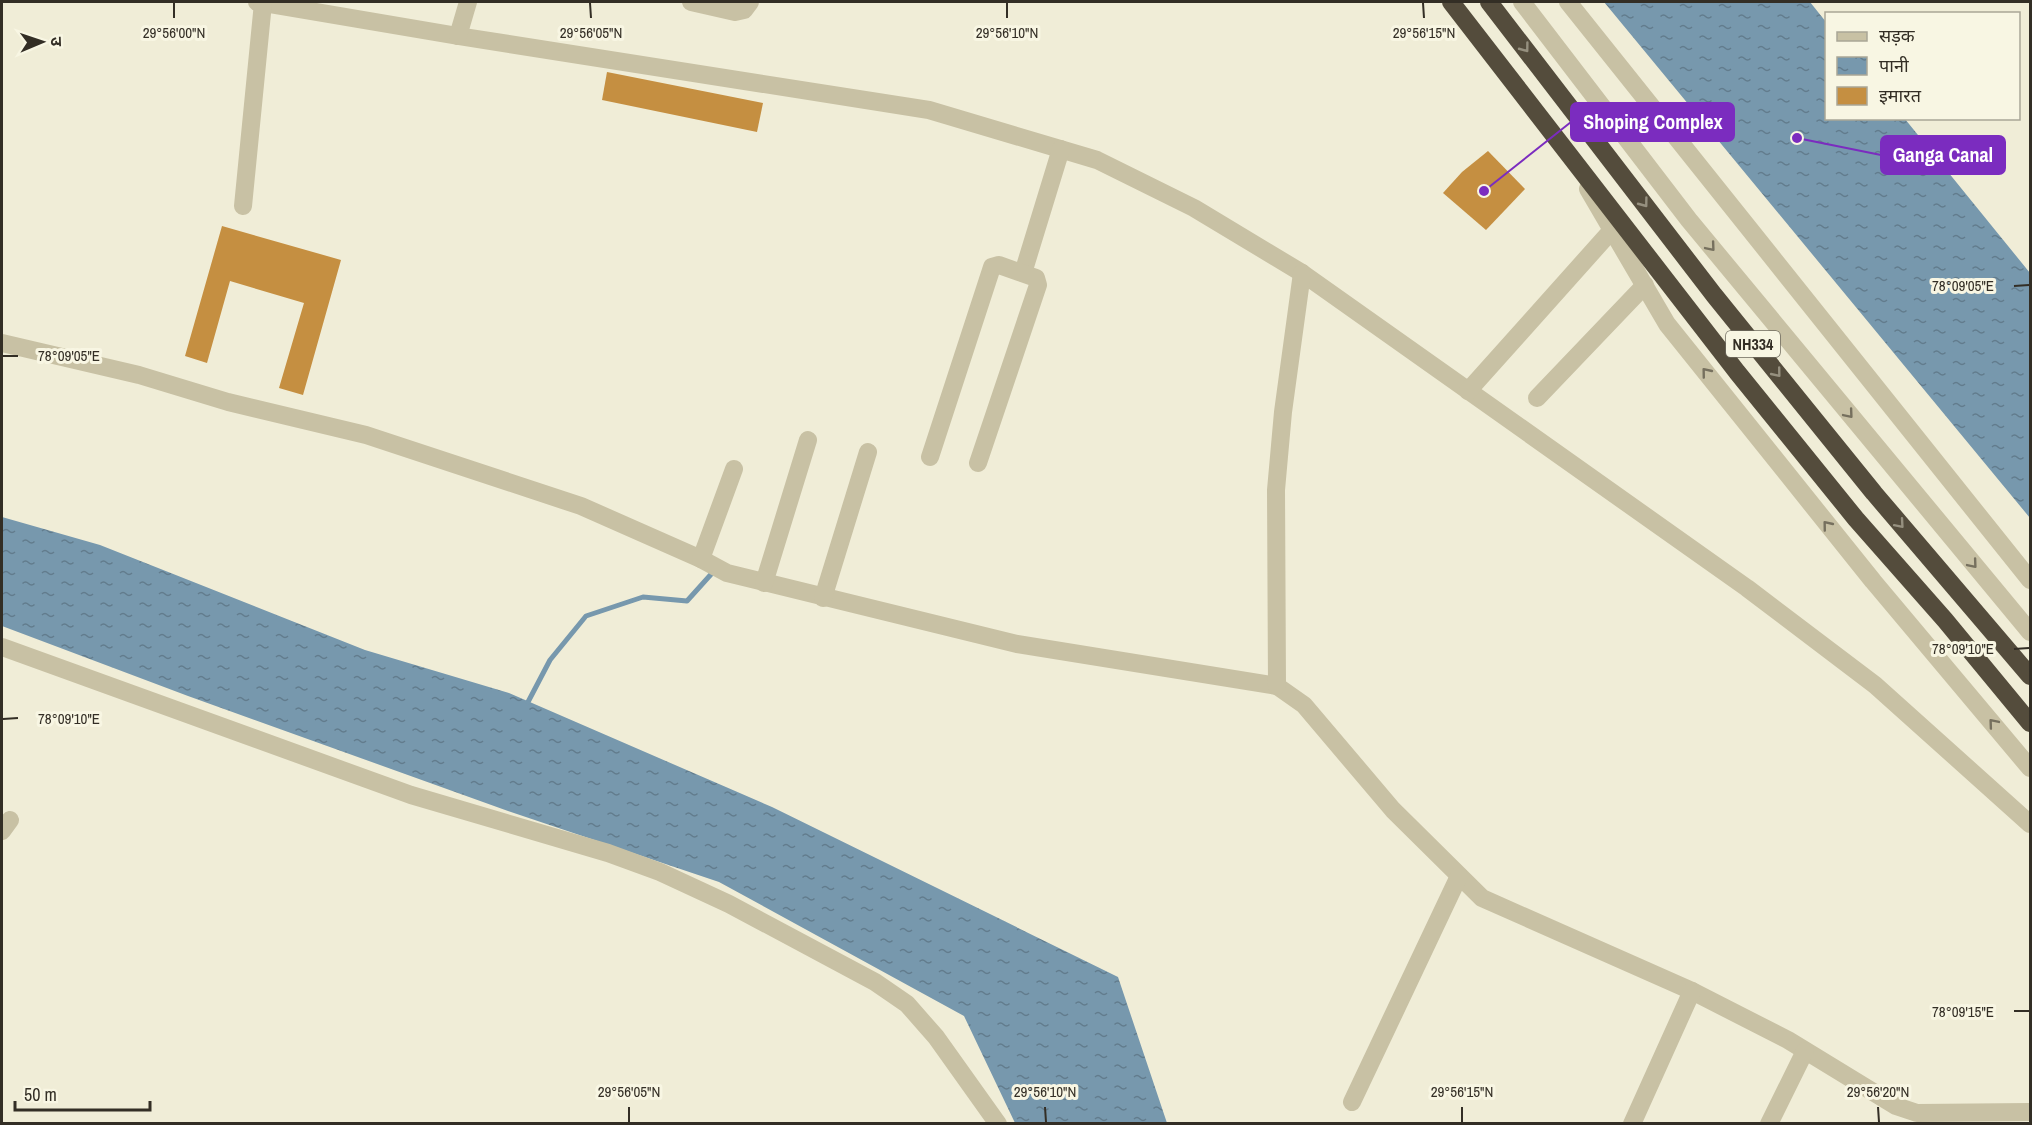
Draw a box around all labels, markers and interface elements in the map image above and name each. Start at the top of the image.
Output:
north arrow [12,12,72,72]
legend [1825,12,2020,120]
text: 29°56'00"N [143,22,205,43]
text: 29°56'05"N [560,22,622,43]
text: 29°56'10"N [976,22,1038,43]
text: 29°56'15"N [1393,22,1455,43]
text: सड़क [1879,23,1916,48]
text: उ [46,36,68,47]
one-way arrow [1518,41,1529,52]
text: पानी [1879,53,1909,78]
text: इमारत [1879,83,1922,108]
callout: Shoping Complex [1571,103,1734,141]
text: Shoping Complex [1583,108,1724,135]
callout: Ganga Canal [1881,136,2005,174]
text: Ganga Canal [1893,141,1993,168]
one-way arrow [1636,196,1647,207]
one-way arrow [1704,241,1715,252]
text: 78°09'05"E [1932,275,1994,296]
road number: NH334 [1726,331,1780,357]
text: 78°09'05"E [38,345,100,366]
one-way arrow [1769,366,1780,377]
one-way arrow [1702,368,1713,379]
one-way arrow [1841,407,1852,418]
one-way arrow [1893,517,1904,528]
one-way arrow [1824,521,1835,532]
one-way arrow [1966,557,1977,568]
text: 78°09'10"E [1932,638,1994,659]
text: 78°09'10"E [38,708,100,729]
one-way arrow [1989,719,2000,730]
text: 78°09'15"E [1932,1001,1994,1022]
scale bar [15,1074,150,1112]
text: 29°56'05"N [598,1081,660,1102]
text: 29°56'10"N [1014,1081,1076,1102]
text: 29°56'15"N [1431,1081,1493,1102]
text: 29°56'20"N [1847,1081,1909,1102]
text: 50 m [24,1082,57,1107]

